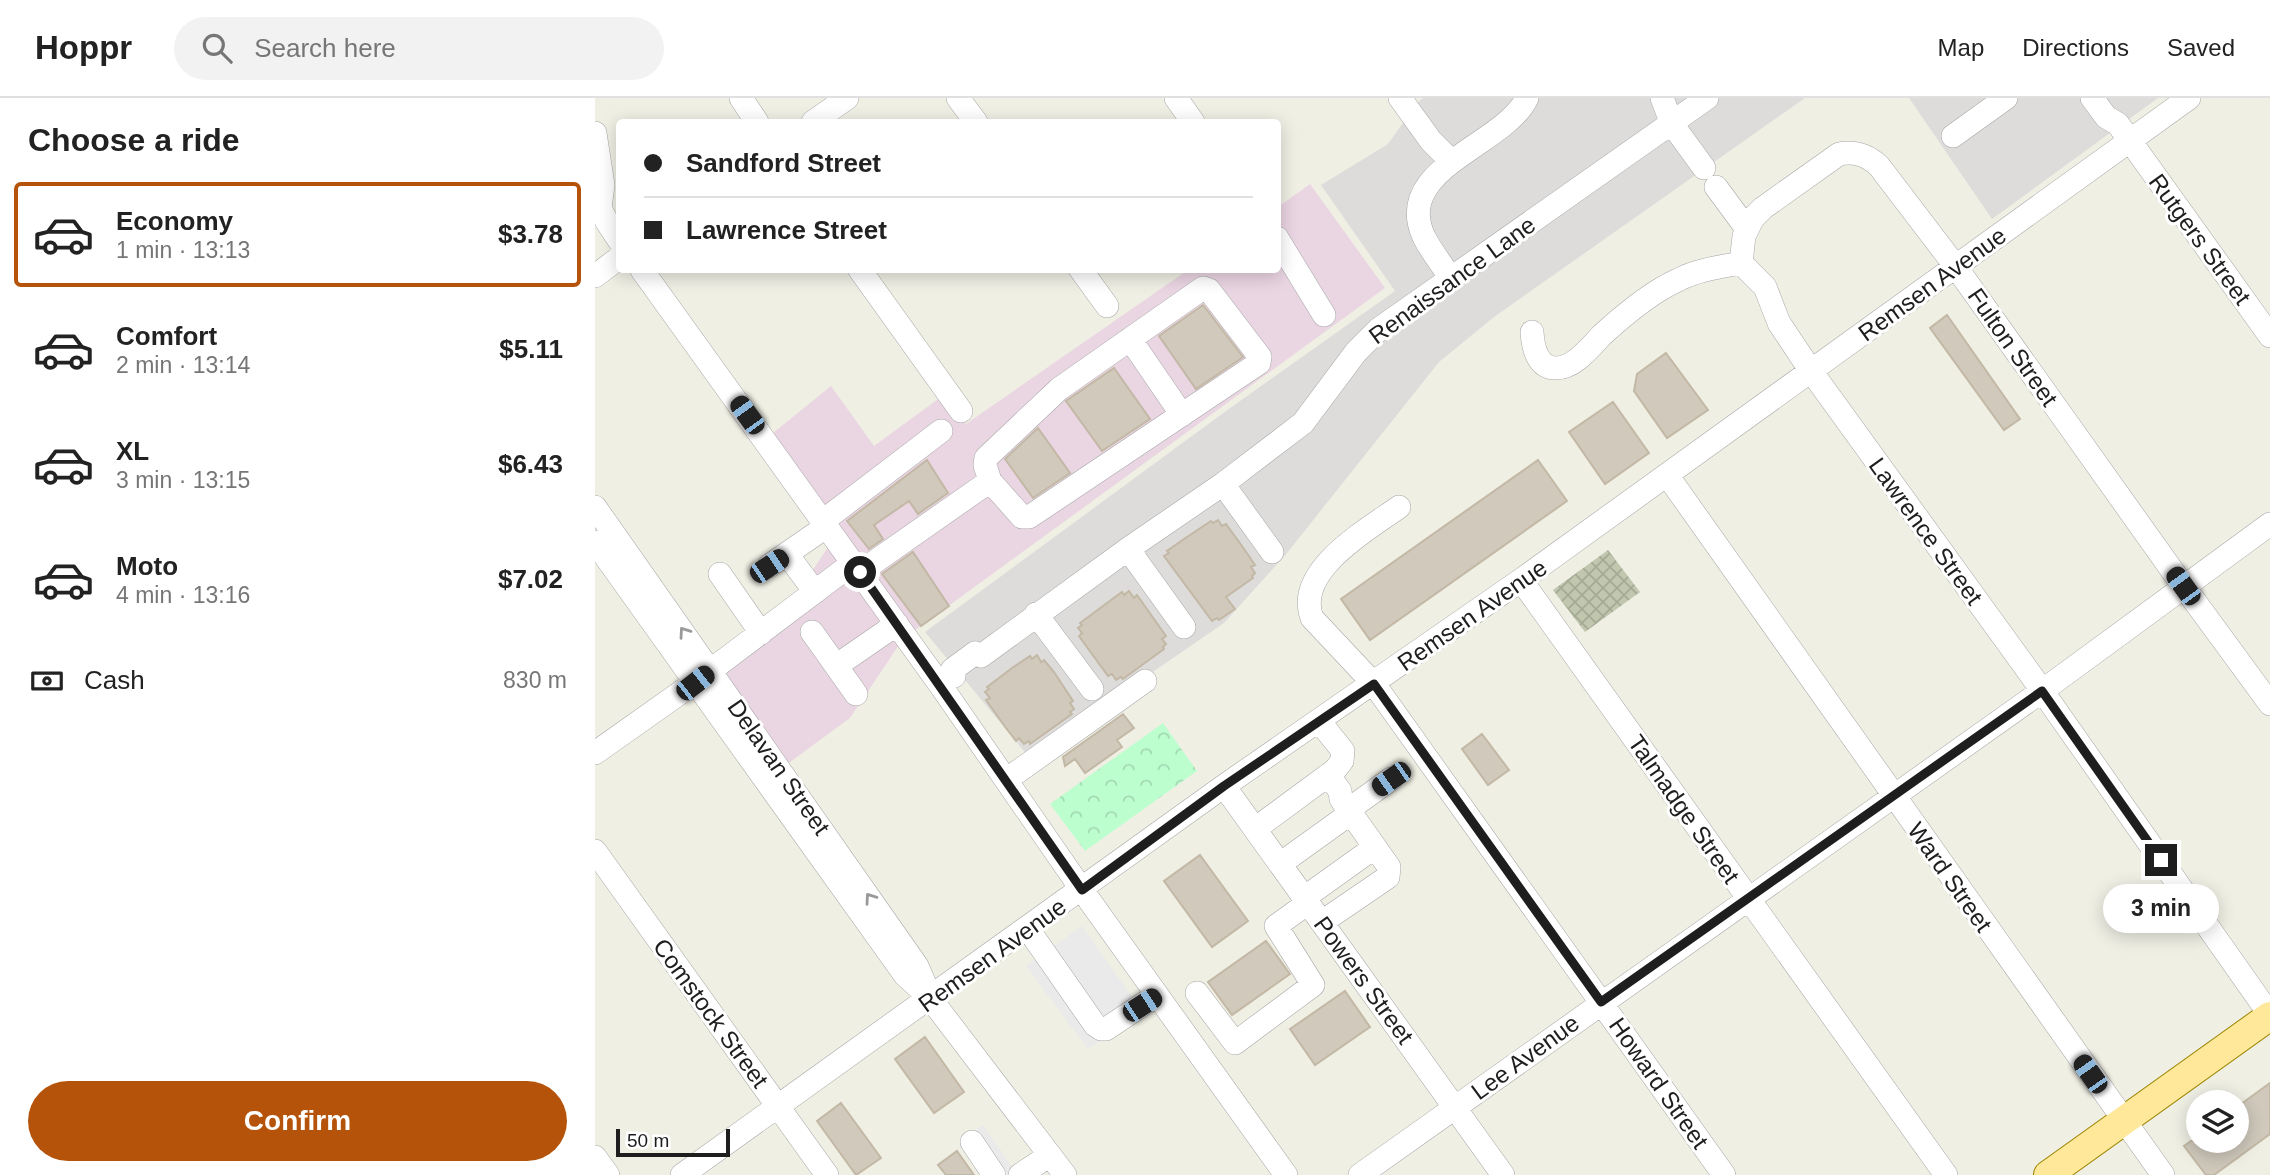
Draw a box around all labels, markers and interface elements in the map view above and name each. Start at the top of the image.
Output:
search box [174,17,664,80]
text: Hoppr [35,29,132,66]
icon: search [198,29,236,67]
text: Search here [254,33,396,63]
text: Map [1938,34,1984,61]
text: Directions [2022,34,2129,61]
text: Saved [2167,34,2235,61]
text: Choose a ride [28,122,240,158]
text: Sandford Street [686,148,881,178]
street label: Rutgers Street [2144,168,2257,310]
icon: car [32,203,95,266]
text: Economy [116,206,233,236]
street label: Renaissance Lane [1364,211,1540,349]
text: Lawrence Street [686,215,887,245]
text: $3.78 [498,219,563,249]
street label: Remsen Avenue [1853,221,2011,347]
text: 1 min · 13:13 [116,237,250,263]
street label: Fulton Street [1963,283,2064,411]
icon: car [32,318,95,381]
text: Comfort [116,321,217,351]
text: $5.11 [499,334,563,364]
text: 2 min · 13:14 [116,352,250,378]
car [727,392,768,438]
icon: car [32,433,95,496]
text: XL [116,436,149,466]
text: $6.43 [498,449,563,479]
street label: Lawrence Street [1864,452,1988,610]
text: 3 min · 13:15 [116,467,250,493]
car [746,546,793,586]
icon: car [32,548,95,611]
text: Moto [116,551,178,581]
street label: Remsen Avenue [1392,554,1552,676]
route start [844,556,876,588]
car [2163,563,2204,609]
text: $7.02 [498,564,563,594]
text: 4 min · 13:16 [116,582,250,608]
one-way arrow [679,627,692,640]
icon: cash [28,662,66,700]
car [672,662,719,704]
text: Cash [84,665,145,695]
text: 830 m [503,667,567,693]
street label: Delavan Street [722,694,836,840]
street label: Talmadge Street [1623,730,1745,889]
car [1368,758,1415,800]
street label: Ward Street [1902,817,1998,937]
route end [2145,844,2177,876]
callout: 3 min [2103,884,2219,934]
street label: Remsen Avenue [913,892,1071,1018]
one-way arrow [866,893,878,906]
text: 3 min [2131,895,2191,921]
street label: Powers Street [1309,911,1419,1049]
street label: Comstock Street [648,933,774,1093]
car [1119,985,1166,1025]
street label: Lee Avenue [1466,1009,1584,1105]
street label: Howard Street [1604,1012,1714,1154]
car [2070,1051,2111,1097]
button: Confirm [28,1081,567,1161]
map controls [2186,1090,2249,1153]
button: layers [2186,1090,2249,1153]
scale bar [616,1126,730,1158]
text: 50 m [627,1130,669,1151]

